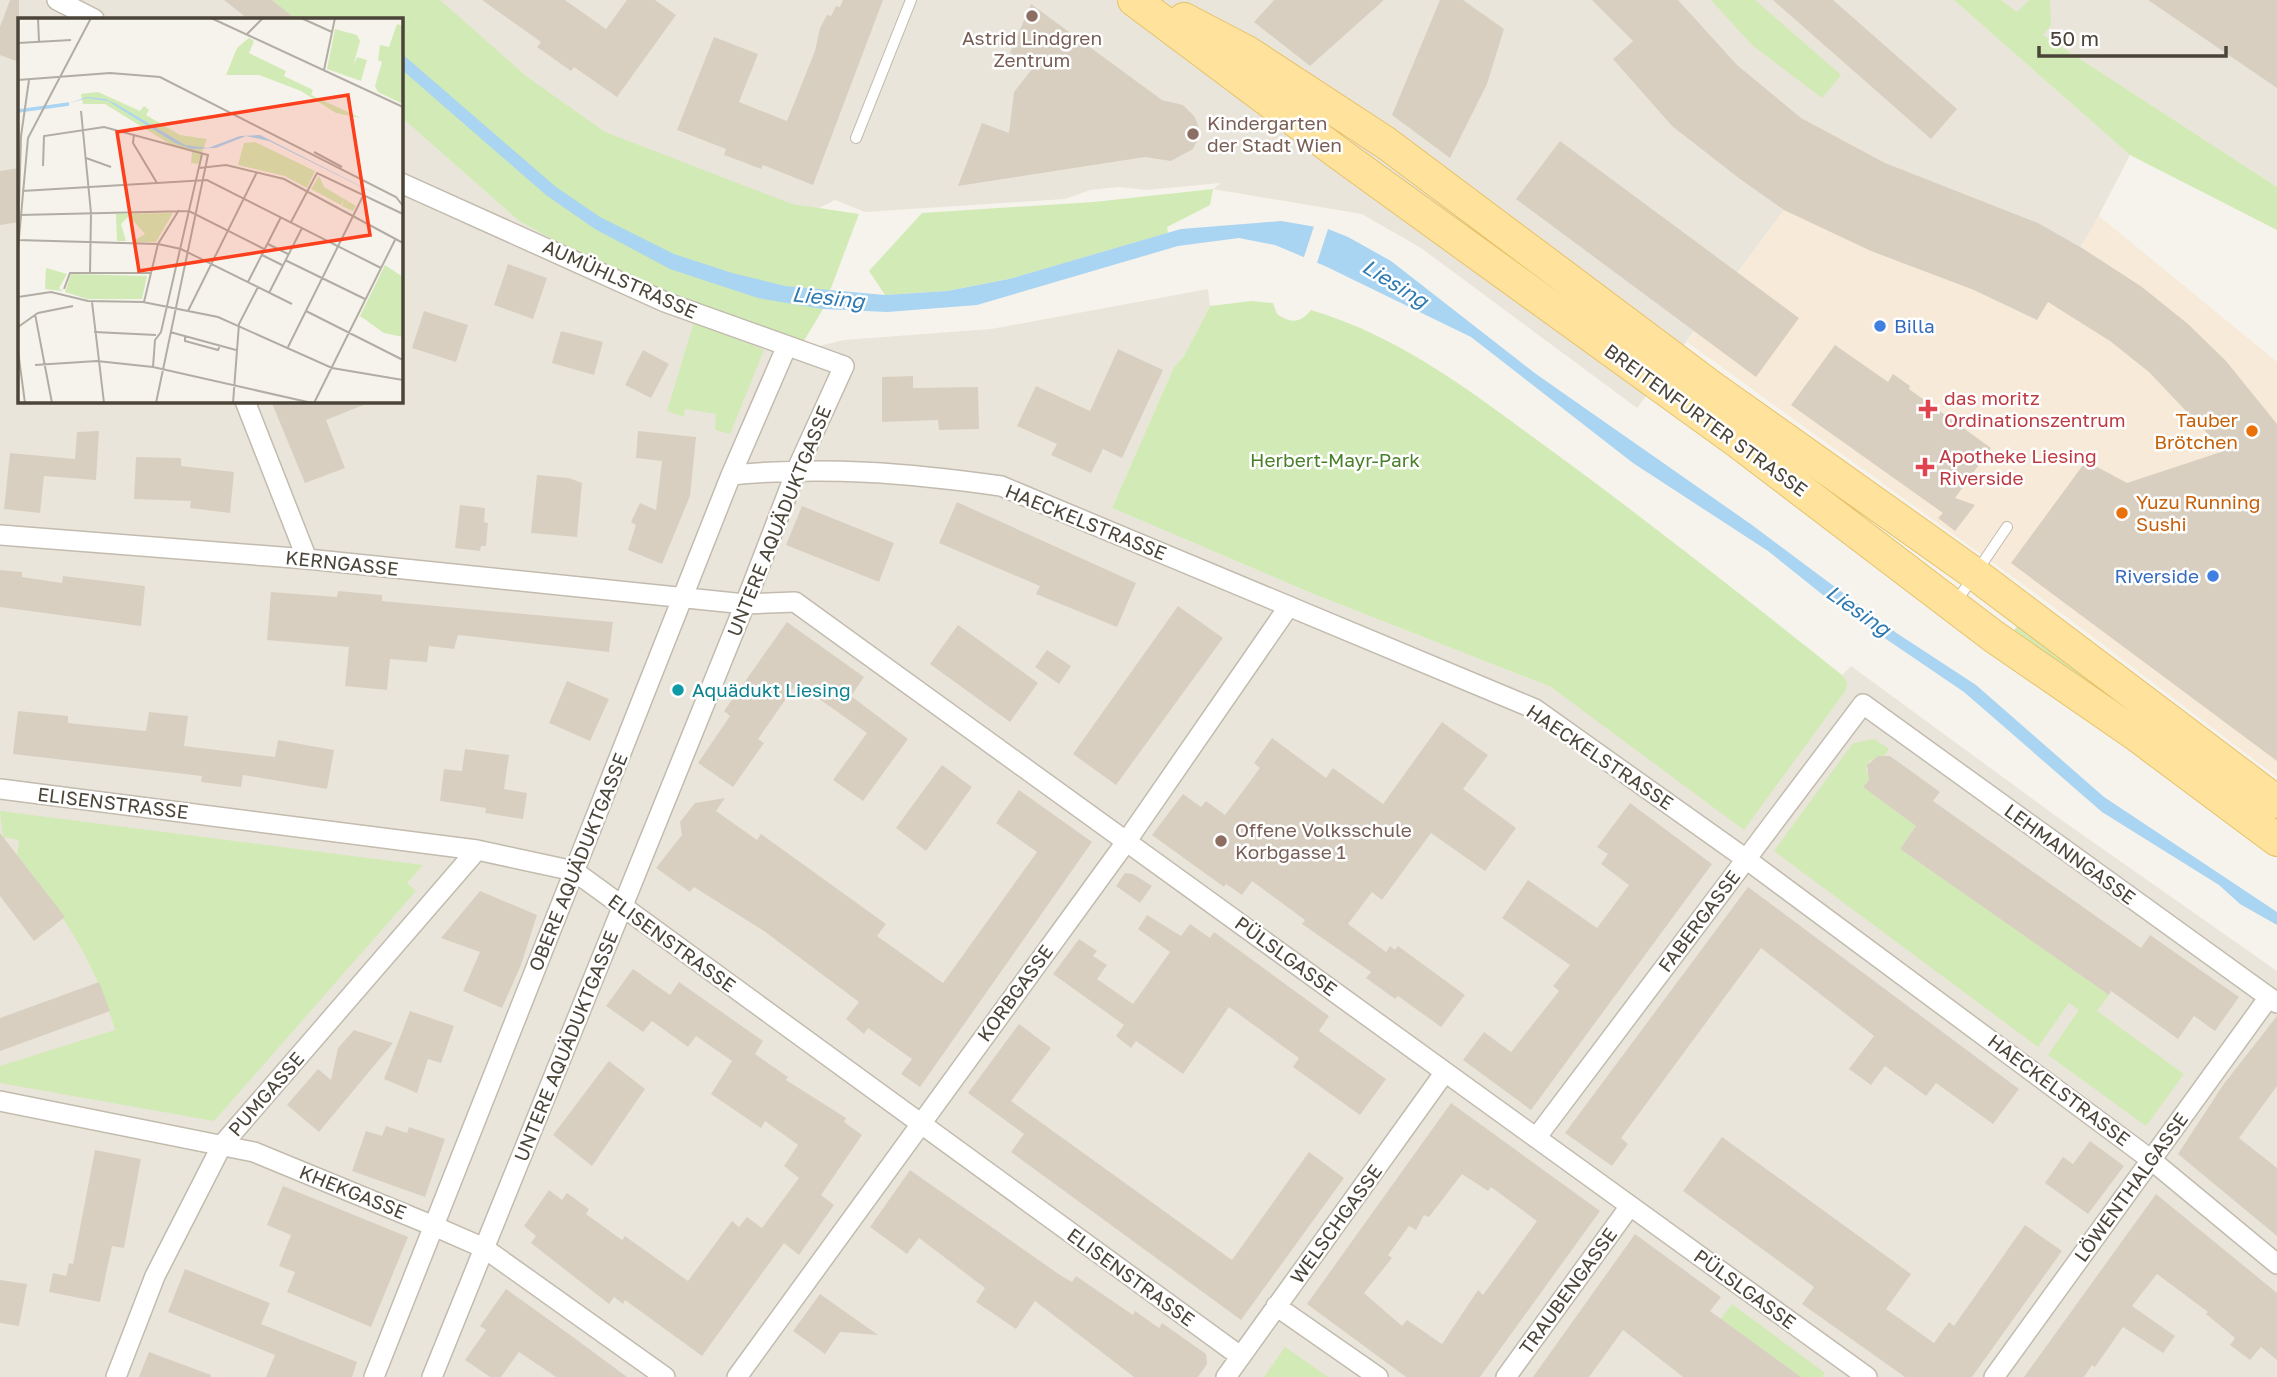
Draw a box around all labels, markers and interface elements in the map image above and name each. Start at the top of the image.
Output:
marker: Astrid Lindgren Zentrum [1024,8,1040,24]
scale bar [2039,14,2226,58]
inset map [18,18,402,402]
text: 50 m [2050,25,2099,51]
place label: Astrid Lindgren Zentrum [962,26,1102,71]
place label: Kindergarten der Stadt Wien [1207,111,1342,156]
marker: Kindergarten der Stadt Wien [1185,126,1201,142]
street label: AUMÜHLSTRASSE [540,234,701,323]
water label: Liesing [1358,253,1435,314]
water label: Liesing [791,280,868,314]
place label: Billa [1894,314,1935,337]
marker: Billa [1872,318,1888,334]
street label: BREITENFURTER STRASSE [1600,338,1812,501]
place label: das moritz Ordinationszentrum [1944,386,2126,431]
marker: das moritz Ordinationszentrum [1918,399,1938,419]
street label: UNTERE AQUÄDUKTGASSE [722,402,835,639]
place label: Tauber Brötchen [2154,408,2239,453]
marker: Tauber Brötchen [2244,423,2260,439]
place label: Apotheke Liesing Riverside [1939,444,2097,489]
park label: Herbert-Mayr-Park [1250,448,1420,471]
marker: Apotheke Liesing Riverside [1917,459,1933,475]
street label: HAECKELSTRASSE [1002,479,1170,564]
place label: Yuzu Running Sushi [2136,490,2260,535]
marker: Yuzu Running Sushi [2114,505,2130,521]
street label: KERNGASSE [284,545,400,580]
place label: Riverside [2114,564,2199,587]
marker: Riverside [2205,568,2221,584]
water label: Liesing [1821,579,1897,643]
place label: Aquädukt Liesing [692,678,851,701]
marker: Aquädukt Liesing [670,682,686,698]
street label: HAECKELSTRASSE [1523,699,1678,814]
street label: OBERE AQUÄDUKTGASSE [523,749,632,974]
street label: ELISENSTRASSE [36,782,190,823]
street label: LEHMANNGASSE [2000,798,2140,909]
place label: Offene Volksschule Korbgasse 1 [1235,818,1412,863]
marker: Offene Volksschule Korbgasse 1 [1213,833,1229,849]
street label: FABERGASSE [1653,865,1744,976]
street label: ELISENSTRASSE [604,889,740,996]
street label: PÜLSLGASSE [1231,911,1342,1000]
street label: UNTERE AQUÄDUKTGASSE [509,927,622,1164]
street label: KORBGASSE [972,940,1057,1046]
street label: HAECKELSTRASSE [1984,1029,2135,1150]
street label: PUMGASSE [223,1047,308,1141]
street label: LÖWENTHALGASSE [2069,1108,2192,1266]
street label: KHEKGASSE [296,1160,410,1223]
street label: WELSCHGASSE [1285,1160,1386,1288]
street label: ELISENSTRASSE [1063,1223,1199,1330]
street label: TRAUBENGASSE [1514,1223,1621,1359]
street label: PÜLSLGASSE [1690,1244,1801,1333]

